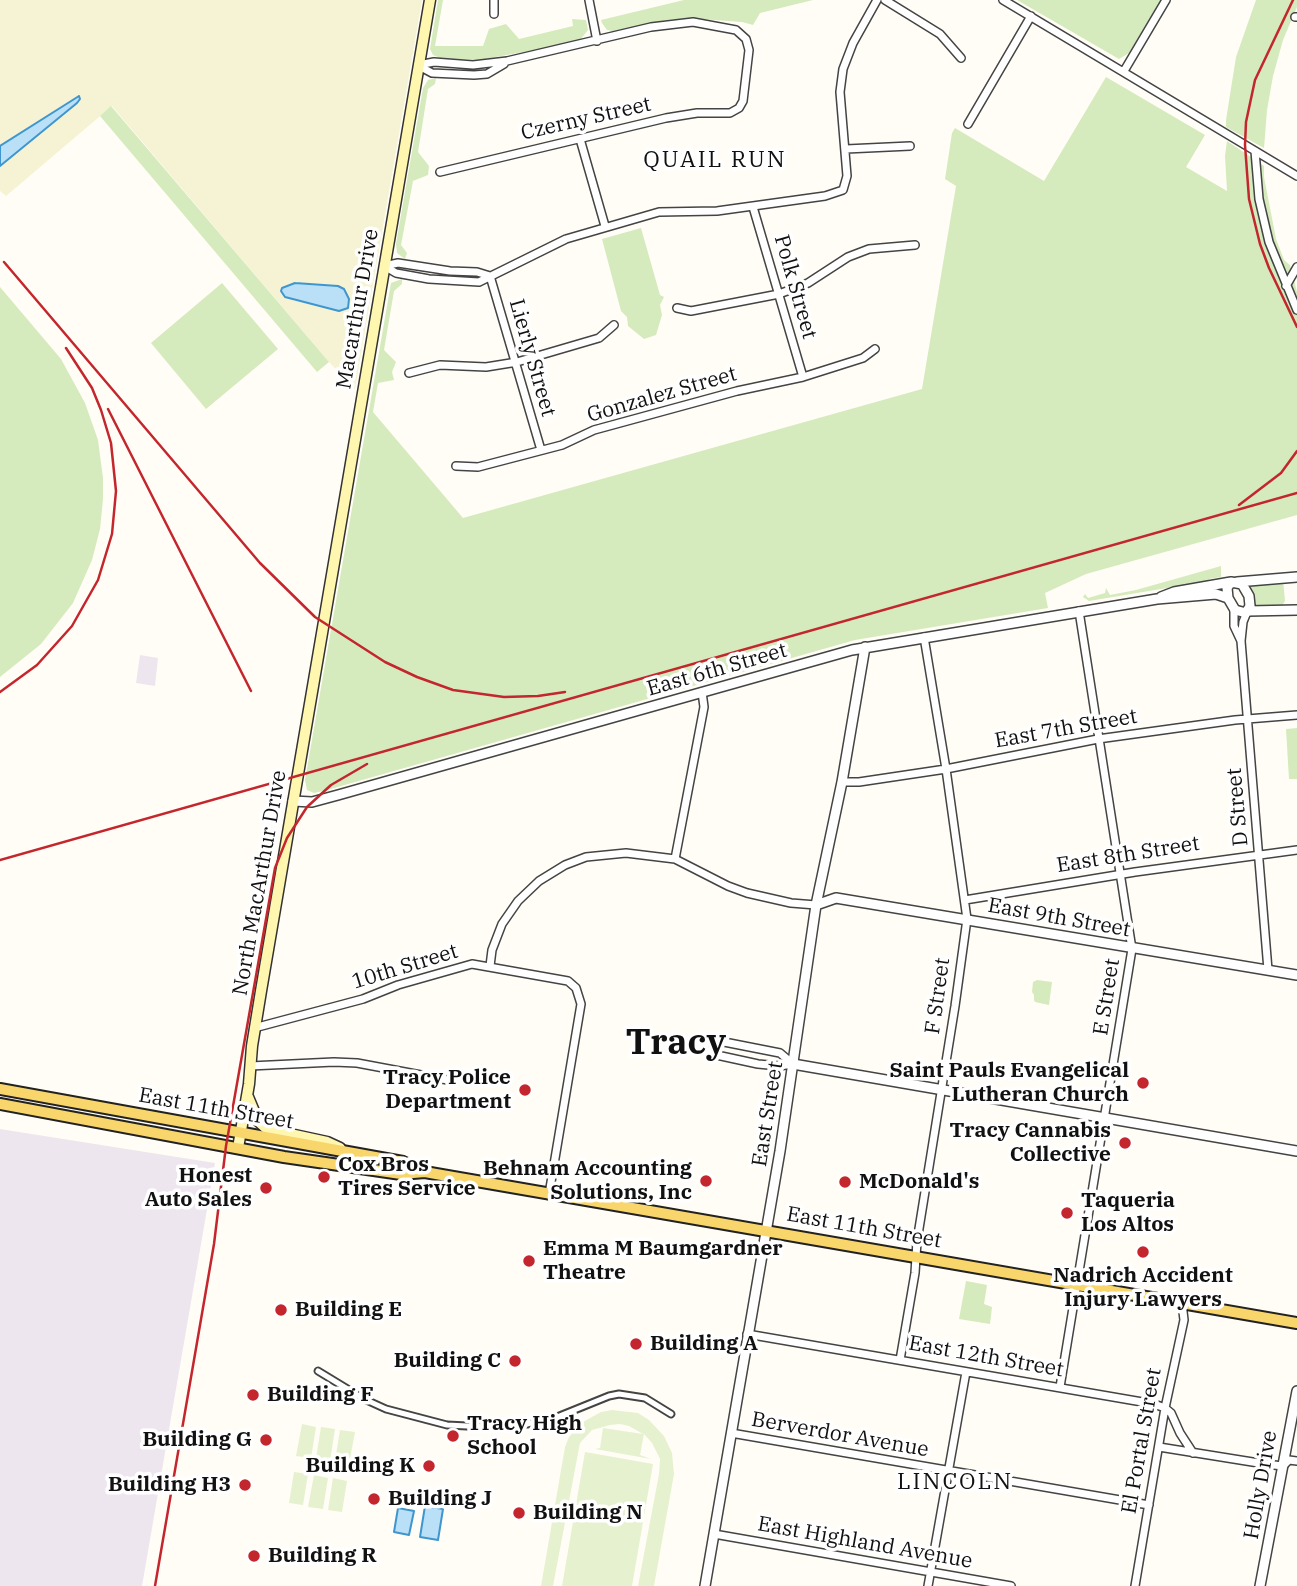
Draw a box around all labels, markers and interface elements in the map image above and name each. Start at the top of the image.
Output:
street label: Czerny Street [518,92,654,146]
district label: QUAIL RUN [644,146,786,174]
street label: Macarthur Drive [332,227,384,391]
street label: Polk Street [768,232,822,342]
street label: Lierly Street [503,296,561,420]
street label: Gonzalez Street [584,362,740,428]
street label: East 6th Street [644,638,790,702]
street label: East 7th Street [993,704,1139,754]
street label: D Street [1222,767,1254,847]
street label: North MacArthur Drive [228,768,292,998]
street label: East 8th Street [1055,831,1201,879]
street label: East 9th Street [986,893,1132,943]
street label: 10th Street [349,939,461,995]
street label: F Street [920,956,956,1036]
street label: E Street [1089,957,1125,1037]
district label: Tracy [626,1023,726,1065]
place label: Saint Pauls Evangelical Lutheran Church [890,1058,1129,1108]
street label: East Street [747,1060,789,1168]
place label: Tracy Police Department [383,1065,511,1115]
marker: Saint Pauls Evangelical Lutheran Church [1135,1075,1151,1091]
marker: Tracy Police Department [517,1082,533,1098]
street label: East 11th Street [137,1083,295,1135]
place label: Tracy Cannabis Collective [949,1118,1111,1168]
marker: Tracy Cannabis Collective [1117,1135,1133,1151]
place label: Cox Bros Tires Service [338,1152,476,1202]
place label: Behnam Accounting Solutions, Inc [483,1156,692,1206]
place label: Honest Auto Sales [145,1163,252,1213]
marker: Cox Bros Tires Service [316,1169,332,1185]
place label: McDonald's [859,1169,979,1195]
marker: Behnam Accounting Solutions, Inc [698,1173,714,1189]
marker: McDonald's [837,1174,853,1190]
marker: Honest Auto Sales [258,1180,274,1196]
place label: Taqueria Los Altos [1081,1188,1175,1238]
street label: East 11th Street [785,1202,943,1254]
marker: Taqueria Los Altos [1059,1205,1075,1221]
place label: Emma M Baumgardner Theatre [543,1236,783,1286]
marker: Nadrich Accident Injury Lawyers [1135,1244,1151,1260]
marker: Emma M Baumgardner Theatre [521,1253,537,1269]
place label: Nadrich Accident Injury Lawyers [1053,1263,1233,1313]
place label: Building E [295,1297,402,1323]
marker: Building E [273,1302,289,1318]
place label: Building A [650,1331,758,1357]
street label: East 12th Street [907,1331,1065,1383]
marker: Building A [628,1336,644,1352]
place label: Building C [394,1348,501,1374]
marker: Building C [507,1353,523,1369]
street label: El Portal Street [1117,1366,1167,1516]
place label: Building F [267,1382,374,1408]
marker: Building F [245,1387,261,1403]
street label: Berverdor Avenue [749,1407,931,1463]
place label: Tracy High School [467,1411,582,1461]
place label: Building G [142,1427,252,1453]
marker: Tracy High School [445,1428,461,1444]
street label: Holly Drive [1239,1429,1283,1541]
marker: Building G [258,1432,274,1448]
place label: Building K [306,1453,415,1479]
marker: Building K [421,1458,437,1474]
district label: LINCOLN [898,1468,1012,1496]
place label: Building H3 [108,1472,231,1498]
marker: Building H3 [237,1477,253,1493]
place label: Building J [388,1486,492,1512]
marker: Building J [366,1491,382,1507]
place label: Building N [533,1500,643,1526]
marker: Building N [511,1505,527,1521]
street label: East Highland Avenue [756,1512,974,1574]
place label: Building R [268,1543,377,1569]
marker: Building R [246,1548,262,1564]

